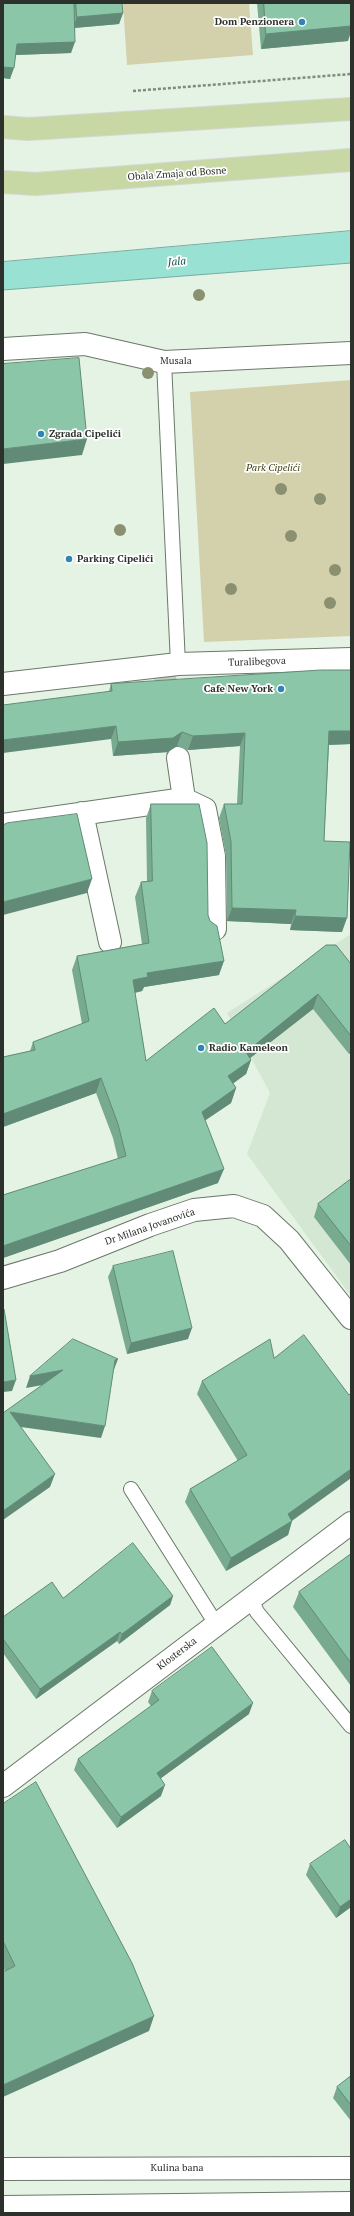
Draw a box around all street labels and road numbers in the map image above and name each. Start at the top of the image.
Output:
street label: Obala Zmaja od Bosne [127,165,227,183]
street label: Musala [160,355,192,367]
street label: Turalibegova [228,655,286,669]
street label: Dr Milana Jovanovića [103,1206,197,1248]
street label: Klosterska [155,1635,199,1673]
street label: Kulina bana [150,2162,204,2174]

